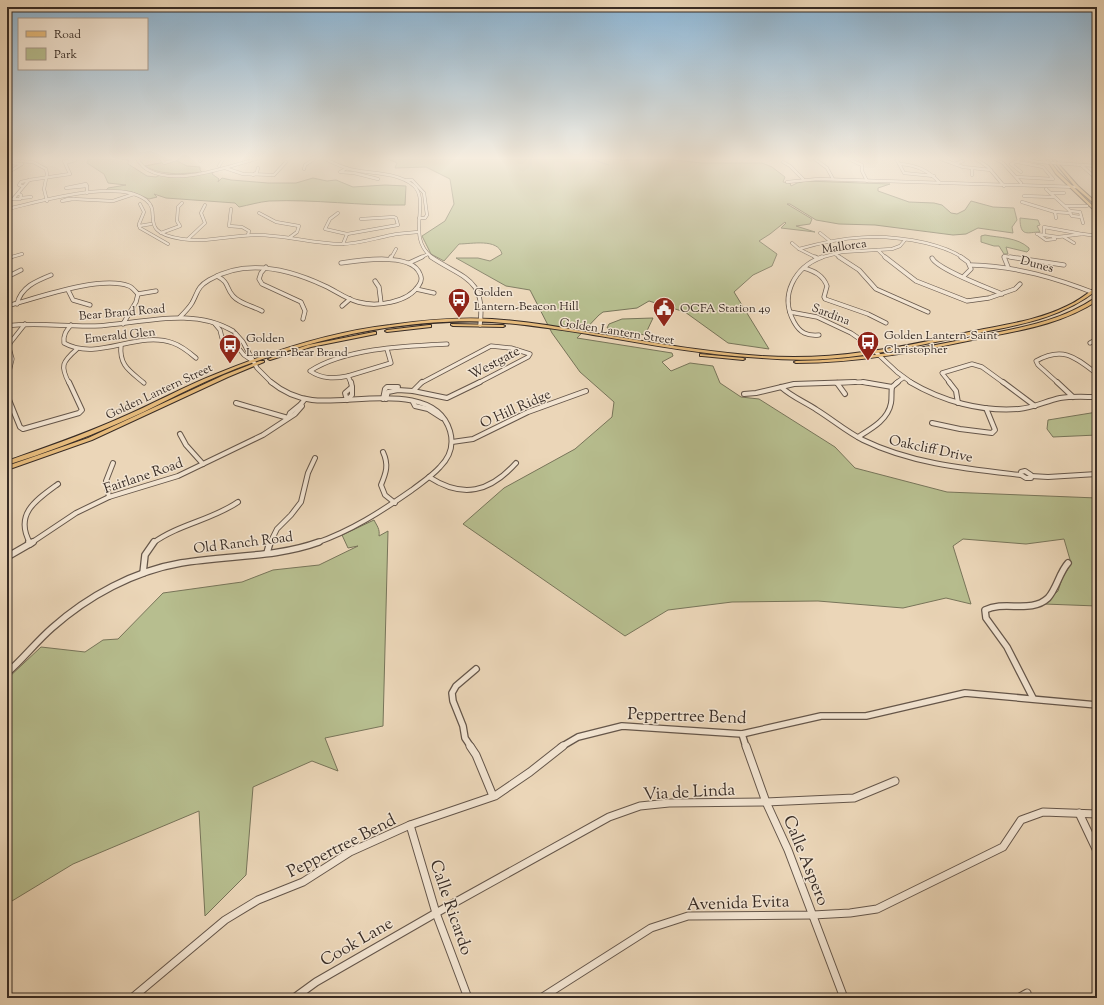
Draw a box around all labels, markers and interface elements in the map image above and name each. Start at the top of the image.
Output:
legend [18,18,148,70]
text: Road [54,26,81,44]
text: Park [54,46,77,64]
street label: Mallorca [821,235,868,259]
street label: Dunes [1018,252,1056,278]
place label: Golden Lantern-Beacon Hill [474,284,579,316]
bus stop icon: Golden Lantern-Beacon Hill [446,286,472,319]
public building icon: OCFA Station 49 [651,295,677,328]
street label: Sardina [809,299,853,331]
street label: Bear Brand Road [78,300,166,326]
place label: OCFA Station 49 [680,300,770,318]
street label: Golden Lantern Street [558,314,676,350]
street label: Emerald Glen [84,323,156,349]
place label: Golden Lantern-Saint Christopher [884,327,998,359]
bus stop icon: Golden Lantern-Saint Christopher [855,329,881,362]
place label: Golden Lantern-Bear Brand [246,330,348,362]
bus stop icon: Golden Lantern-Bear Brand [217,332,243,365]
street label: Westgate [466,342,524,386]
street label: Golden Lantern Street [103,359,216,425]
street label: O Hill Ridge [477,385,555,434]
street label: Oakcliff Drive [887,431,974,469]
street label: Fairlane Road [101,454,186,500]
street label: Old Ranch Road [192,528,294,560]
street label: Peppertree Bend [627,703,747,731]
street label: Via de Linda [642,779,736,807]
street label: Peppertree Bend [283,809,401,885]
street label: Calle Aspero [776,812,834,910]
street label: Calle Ricardo [423,857,478,959]
street label: Avenida Evita [686,890,790,918]
street label: Cook Lane [316,912,398,973]

